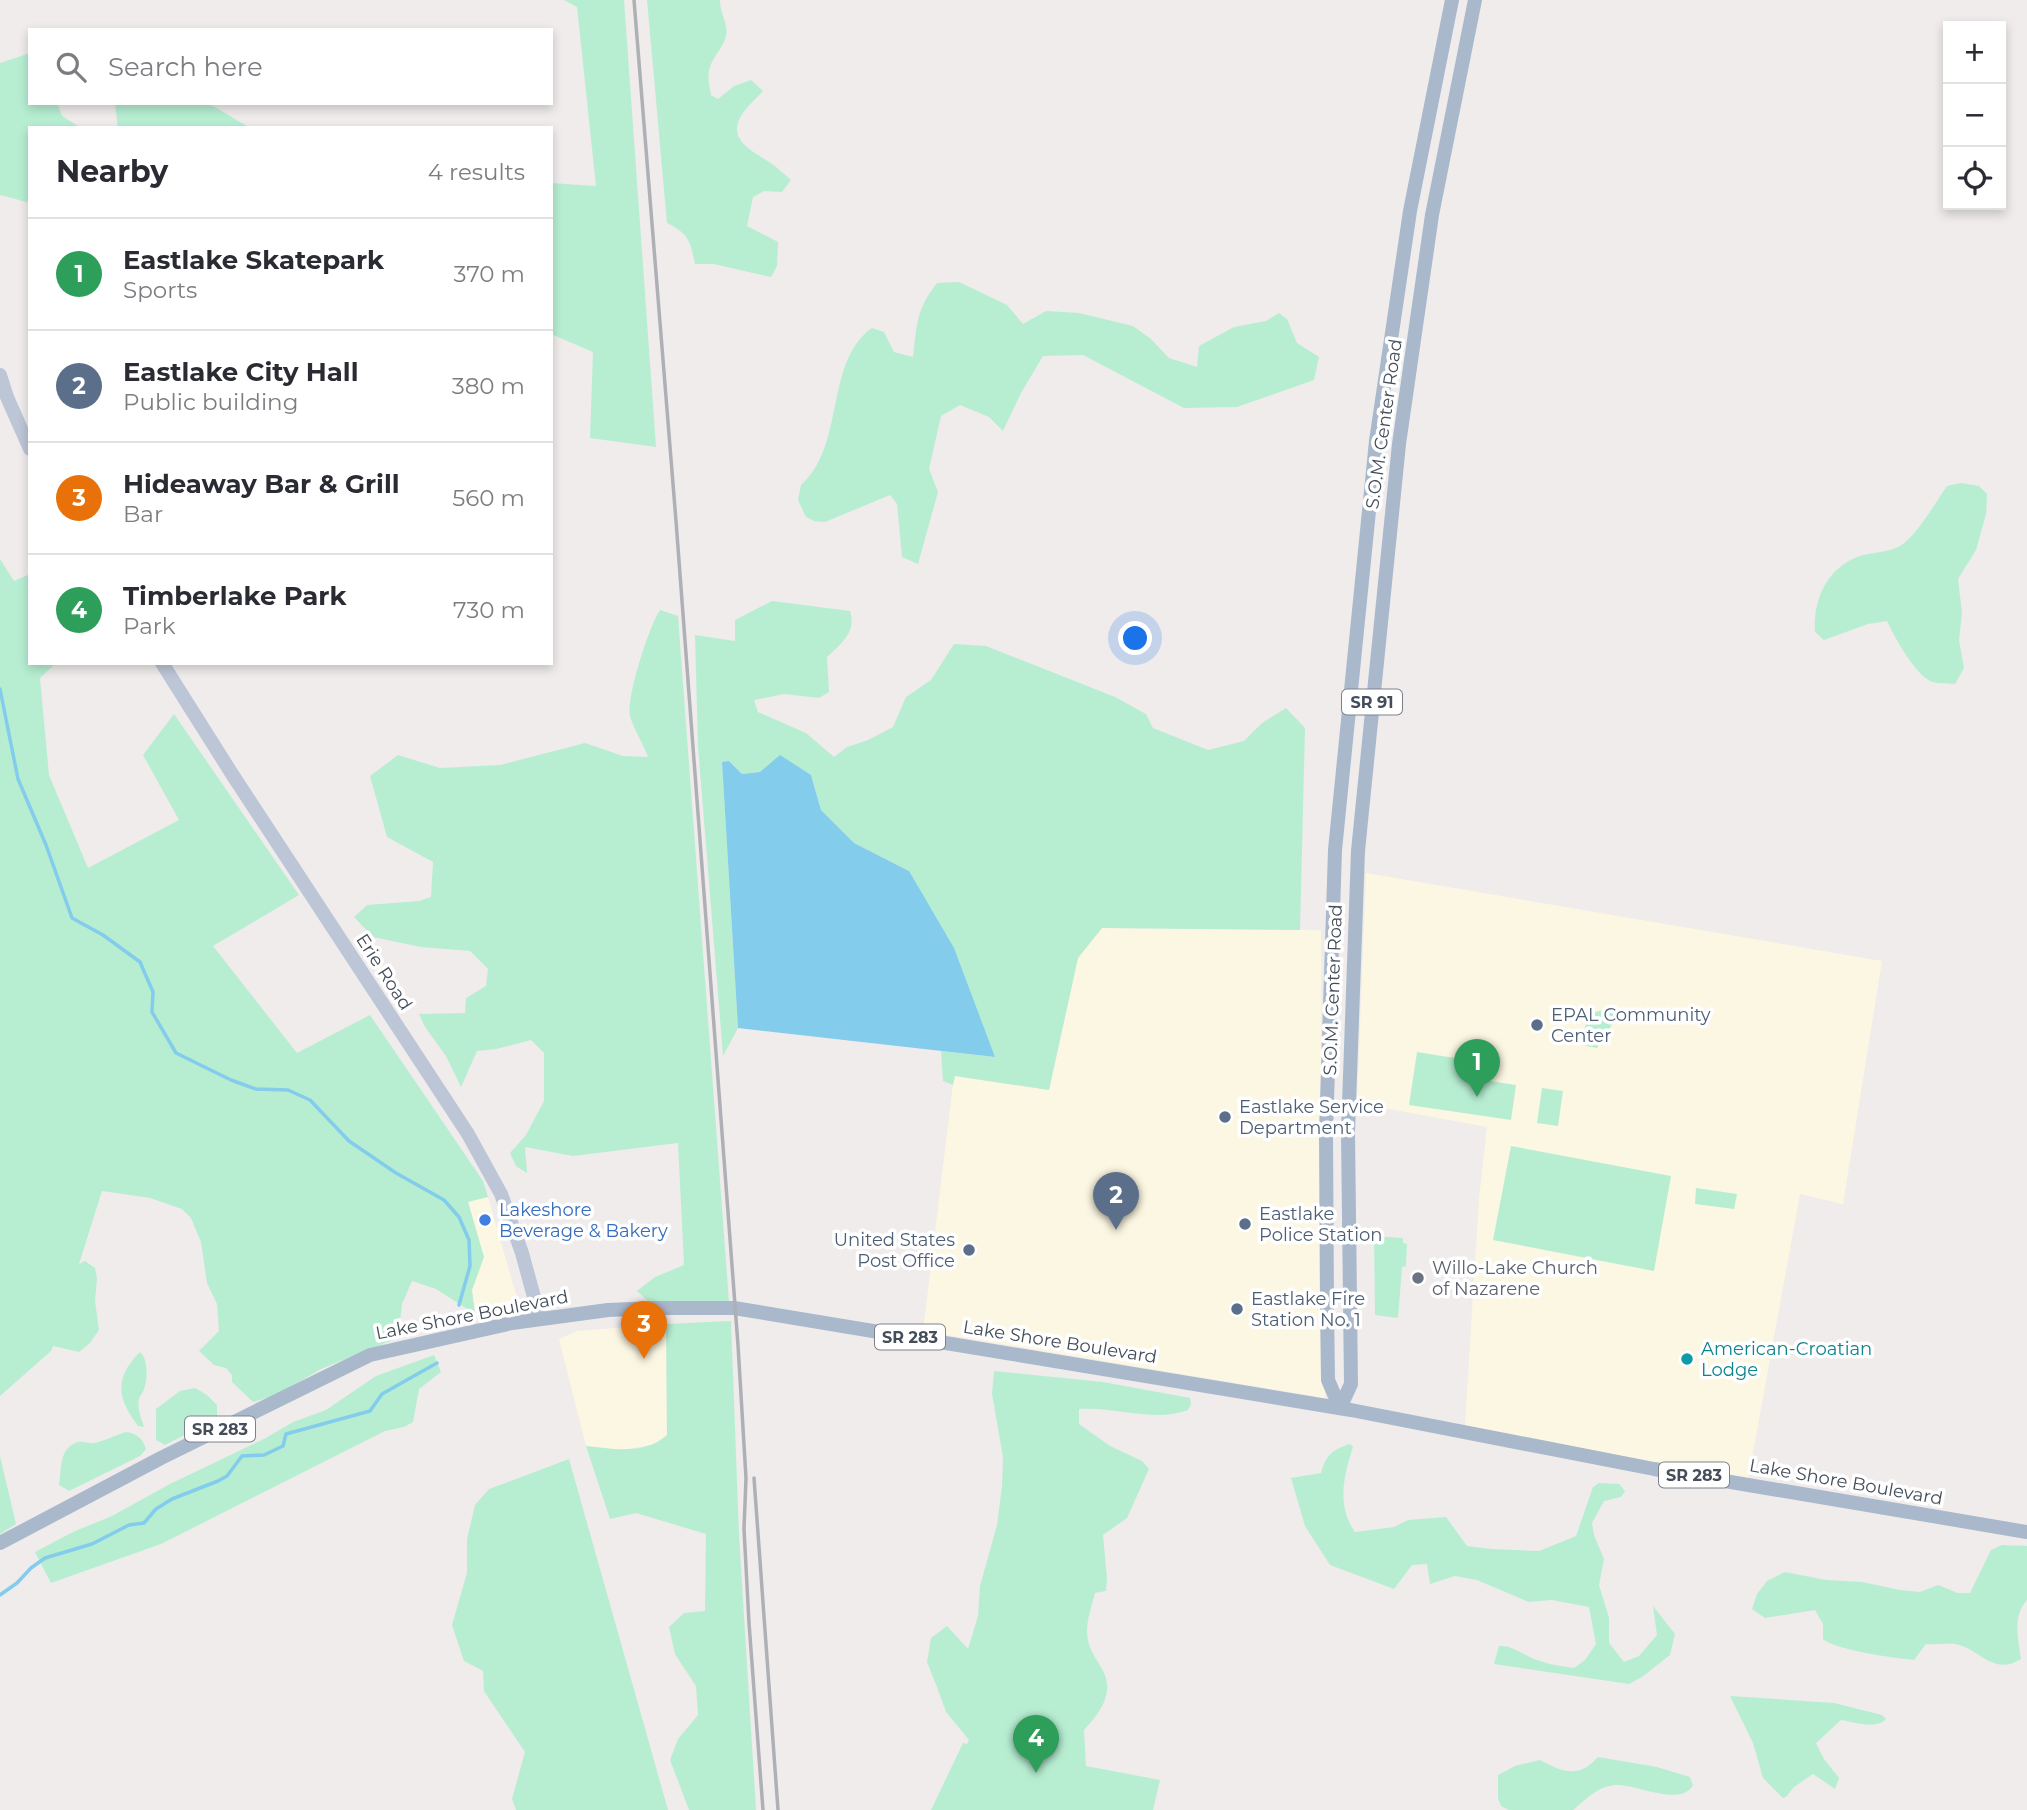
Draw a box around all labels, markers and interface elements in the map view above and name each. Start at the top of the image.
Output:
map controls [1943,21,2006,210]
button: + [1943,21,2006,84]
search box [28,28,553,105]
icon: search [52,48,90,86]
text: Search here [108,51,263,83]
button: − [1943,84,2006,147]
button: locate [1943,147,2006,210]
text: Nearby [56,153,168,190]
text: 4 results [428,158,525,186]
text: Eastlake Skatepark [123,244,384,276]
text: 1 [74,260,84,288]
text: 370 m [454,260,525,288]
text: Sports [123,276,197,304]
street label: S.O.M. Center Road [1361,338,1407,510]
text: Eastlake City Hall [123,356,359,388]
text: 2 [72,372,86,400]
text: 380 m [452,372,525,400]
text: Public building [123,388,298,416]
text: Hideaway Bar & Grill [123,468,400,500]
text: 3 [72,484,86,512]
text: 560 m [452,484,525,512]
text: Bar [123,500,163,528]
text: Timberlake Park [123,580,347,612]
text: 4 [71,596,87,624]
text: 730 m [453,596,525,624]
text: Park [123,612,176,640]
your location [1118,621,1152,655]
road number: SR 91 [1342,690,1402,715]
street label: S.O.M. Center Road [1319,904,1347,1076]
street label: Erie Road [351,930,417,1014]
place label: EPAL Community Center [1551,1004,1711,1047]
marker: EPAL Community Center [1529,1017,1545,1033]
pin: 1 [1454,1039,1500,1097]
place label: Eastlake Service Department [1239,1096,1384,1139]
marker: Eastlake Service Department [1217,1109,1233,1125]
pin: 2 [1093,1172,1139,1230]
place label: Lakeshore Beverage & Bakery [499,1199,668,1242]
place label: Eastlake Police Station [1259,1203,1382,1246]
marker: Lakeshore Beverage & Bakery [477,1212,493,1228]
marker: Eastlake Police Station [1237,1216,1253,1232]
place label: United States Post Office [834,1229,955,1272]
marker: United States Post Office [961,1242,977,1258]
place label: Willo-Lake Church of Nazarene [1432,1257,1598,1300]
marker: Willo-Lake Church of Nazarene [1410,1270,1426,1286]
street label: Lake Shore Boulevard [374,1286,570,1344]
place label: Eastlake Fire Station No. 1 [1251,1288,1365,1331]
pin: 3 [621,1301,667,1359]
marker: Eastlake Fire Station No. 1 [1229,1301,1245,1317]
street label: Lake Shore Boulevard [961,1316,1159,1368]
road number: SR 283 [875,1324,945,1350]
place label: American-Croatian Lodge [1701,1338,1872,1381]
marker: American-Croatian Lodge [1679,1351,1695,1367]
road number: SR 283 [185,1416,255,1442]
street label: Lake Shore Boulevard [1748,1454,1944,1510]
road number: SR 283 [1659,1462,1729,1488]
pin: 4 [1013,1715,1059,1773]

